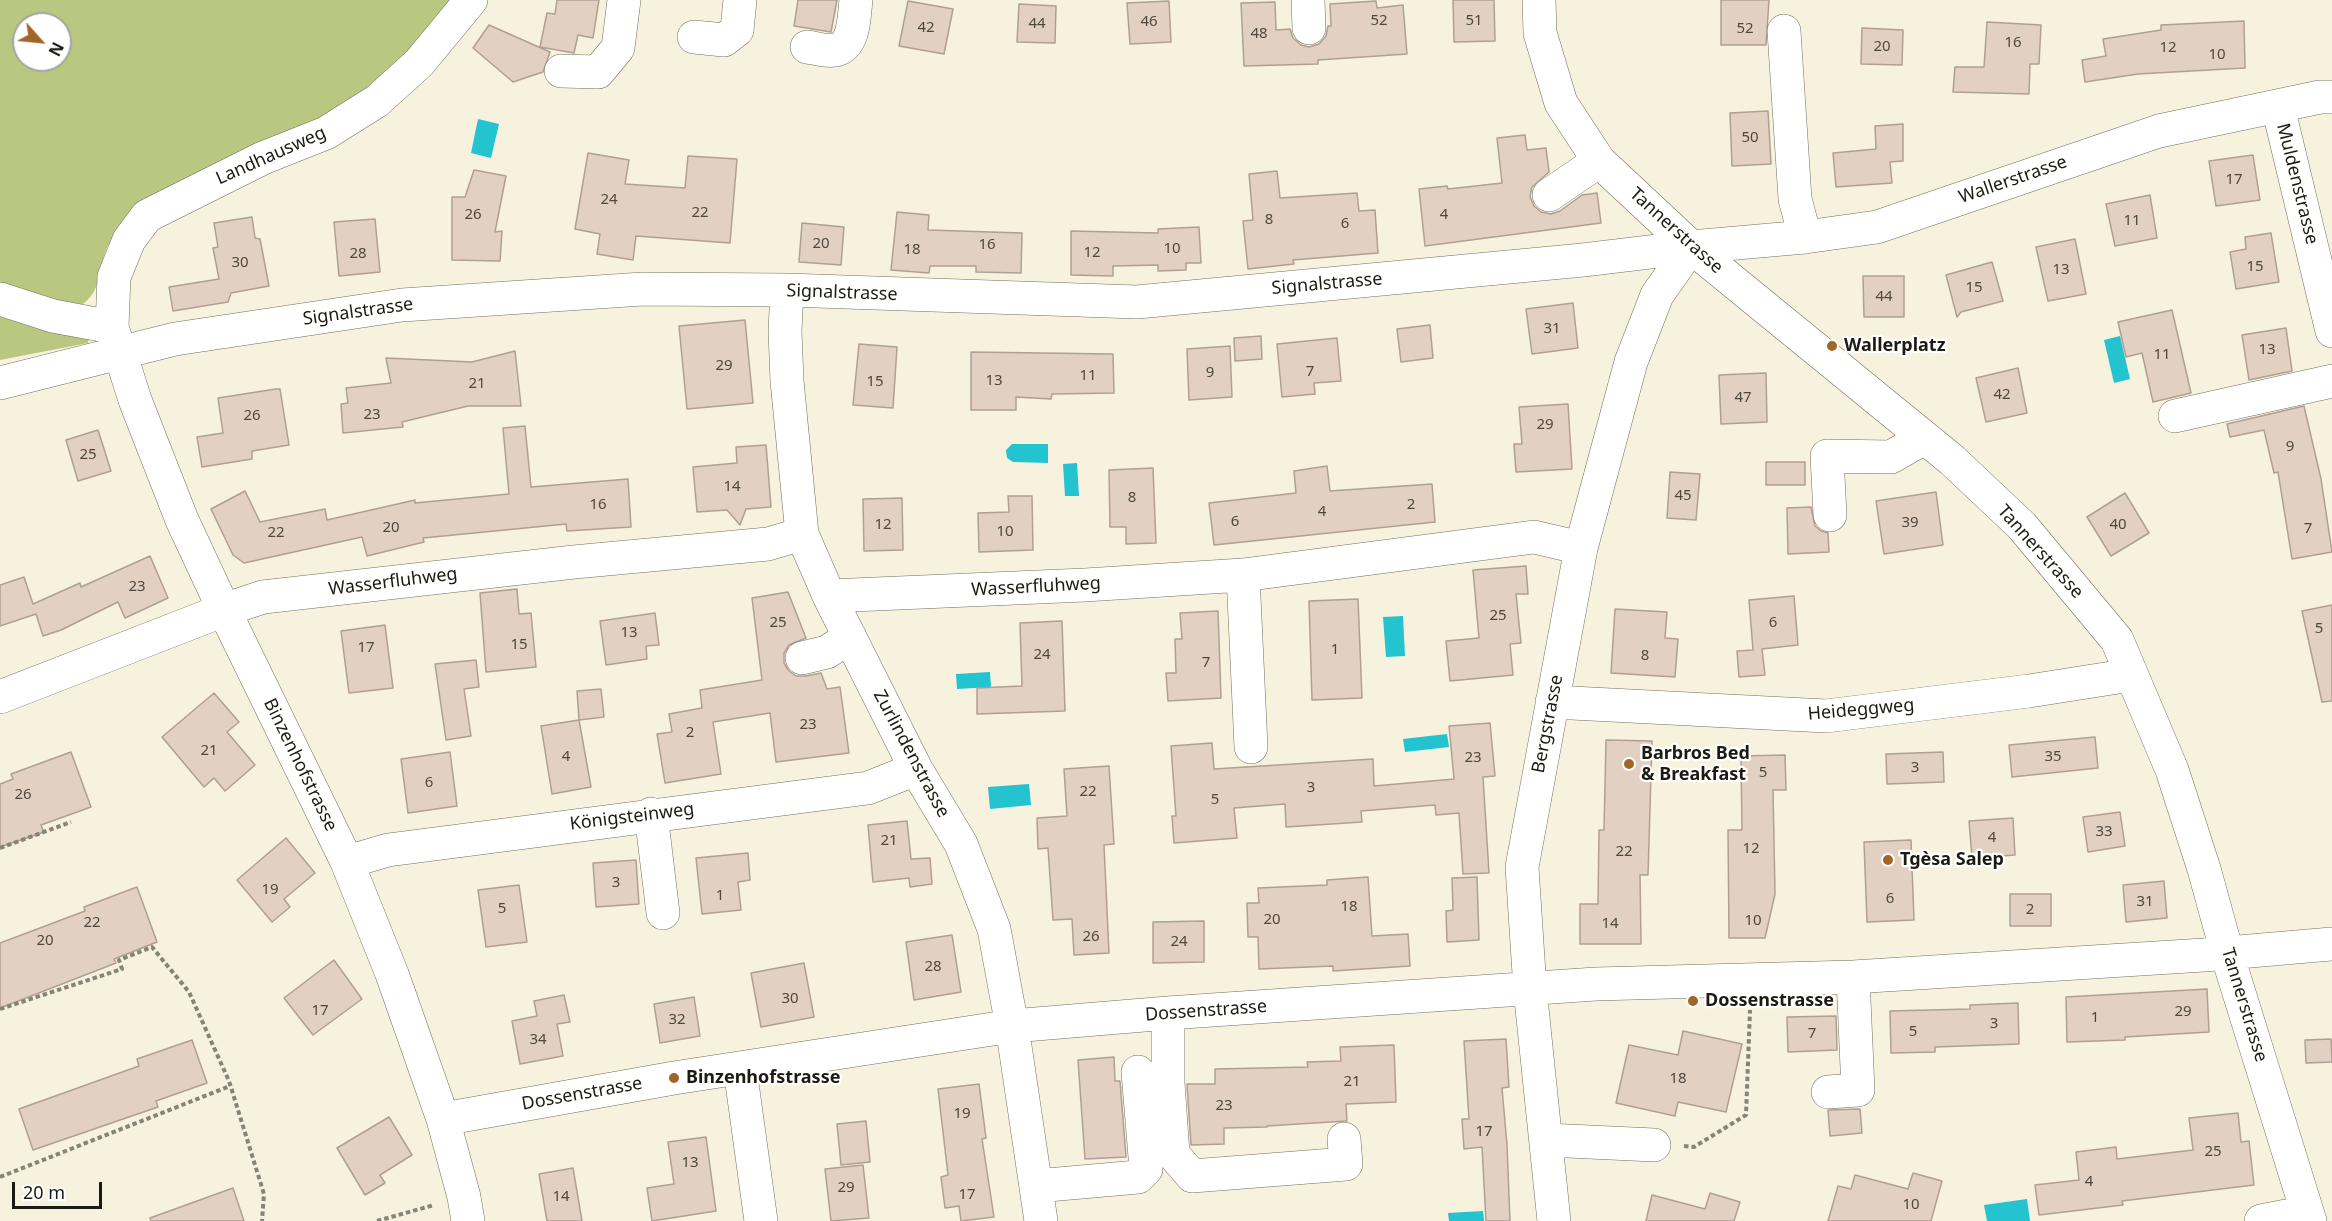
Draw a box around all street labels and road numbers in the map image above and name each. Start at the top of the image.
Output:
street label: Muldenstrasse [2272,121,2322,247]
street label: Landhausweg [213,122,329,190]
street label: Wallerstrasse [1956,151,2070,209]
street label: Tannerstrasse [1625,183,1727,279]
street label: Signalstrasse [1271,268,1383,300]
street label: Signalstrasse [786,280,898,306]
street label: Signalstrasse [301,294,415,330]
street label: Tannerstrasse [1992,501,2088,603]
street label: Wasserfluhweg [327,563,459,601]
street label: Wasserfluhweg [971,573,1101,601]
street label: Bergstrasse [1528,673,1568,775]
street label: Zurlindenstrasse [868,687,954,821]
street label: Binzenhofstrasse [258,695,342,835]
street label: Heideggweg [1807,695,1915,725]
street label: Königsteinweg [569,799,695,835]
street label: Tannerstrasse [2216,945,2272,1065]
street label: Dossenstrasse [1144,996,1268,1026]
street label: Dossenstrasse [520,1073,644,1115]

